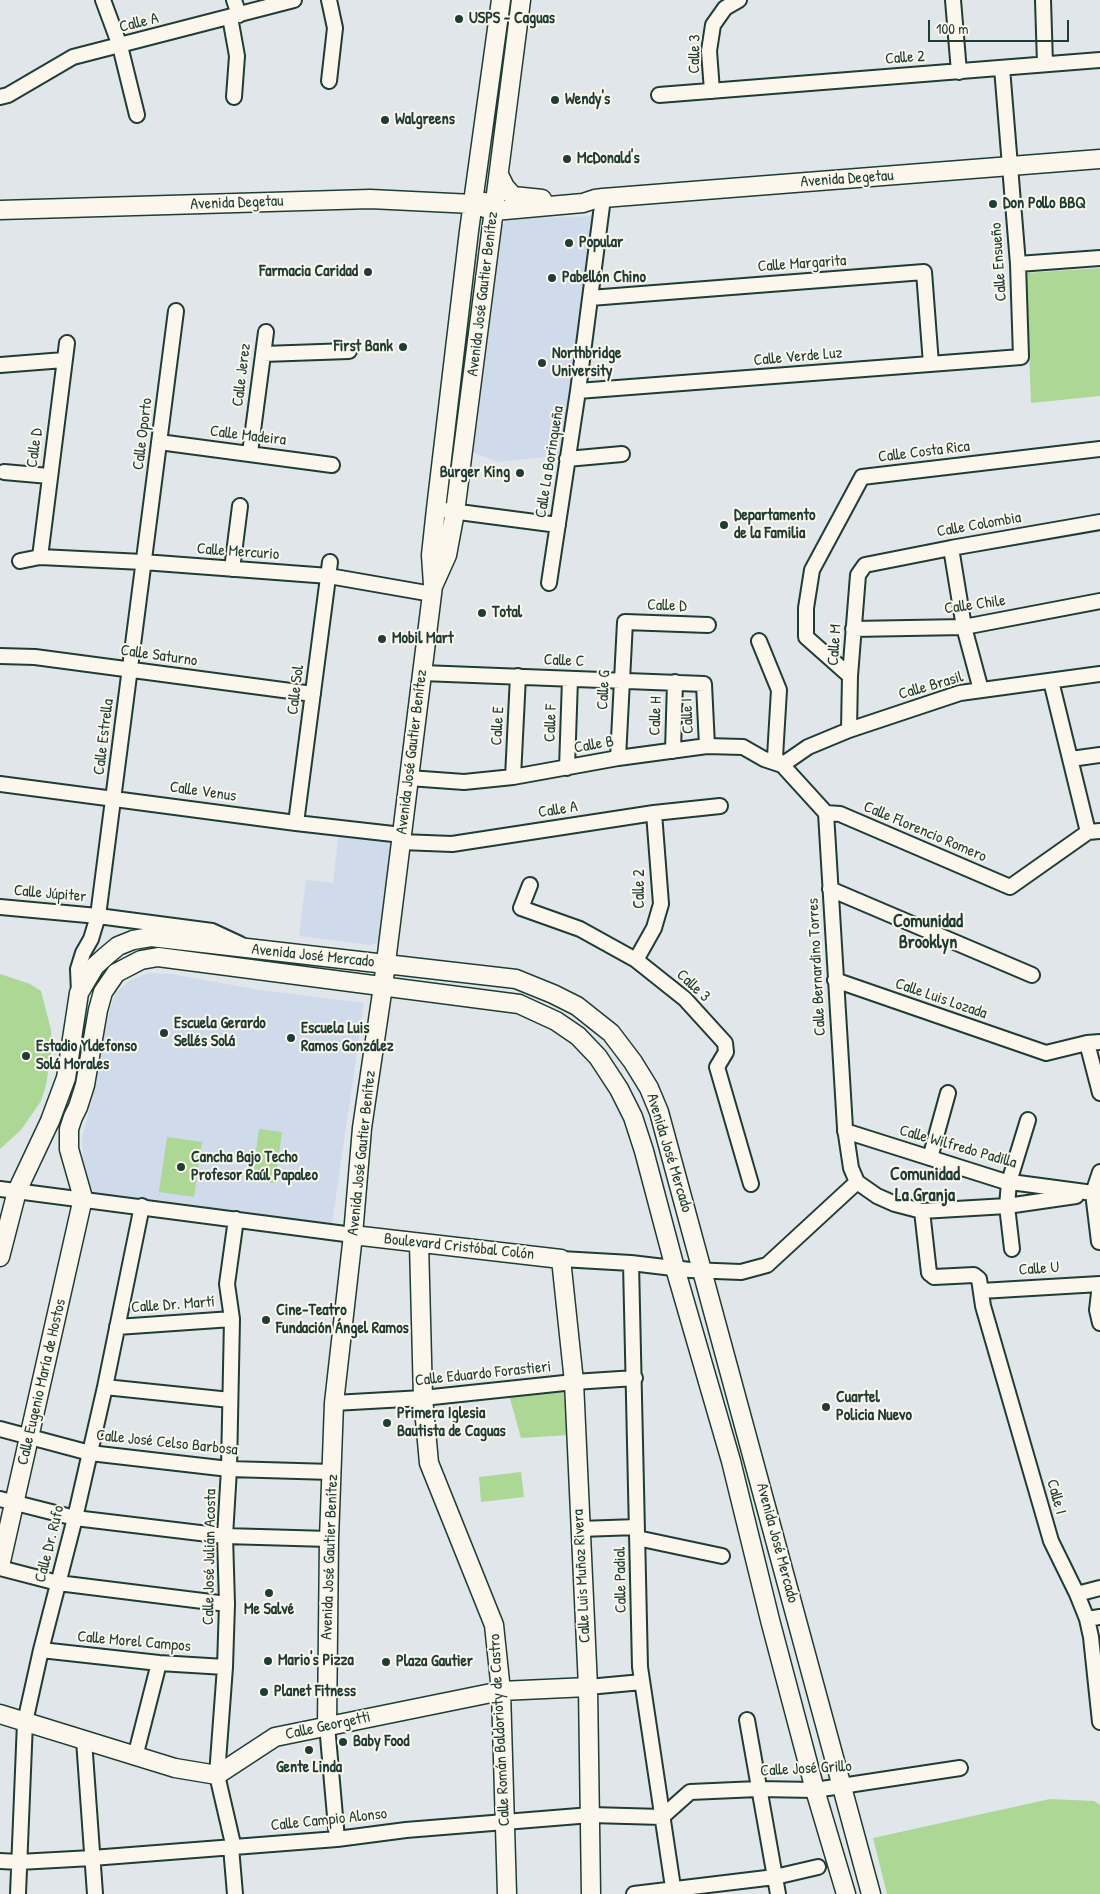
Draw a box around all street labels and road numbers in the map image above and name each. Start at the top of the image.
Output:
street label: Calle A [117,9,161,37]
street label: Calle 3 [685,34,705,74]
street label: Calle 2 [885,47,925,69]
street label: Avenida Degetau [800,166,894,192]
street label: Avenida Degetau [190,192,284,214]
street label: Avenida José Gautier Benítez [463,211,503,377]
street label: Calle Ensueño [987,222,1011,302]
street label: Calle Margarita [757,251,847,277]
street label: Calle Jerez [229,342,255,408]
street label: Calle Verde Luz [753,344,843,370]
street label: Calle Oporto [129,397,157,471]
street label: Calle La Borinqueña [532,405,568,519]
street label: Calle Madeira [209,422,287,450]
street label: Calle D [23,427,47,469]
street label: Calle Costa Rica [877,437,971,467]
street label: Calle Colombia [935,508,1023,542]
street label: Calle Mercurio [196,540,280,564]
street label: Calle Chile [943,591,1007,619]
street label: Calle D [647,596,687,616]
street label: Calle M [824,624,846,666]
street label: Calle Saturno [119,641,199,671]
street label: Calle C [543,650,585,672]
street label: Calle Sol [283,664,309,716]
street label: Calle Brasil [896,668,966,704]
street label: Avenida José Gautier Benítez [392,669,432,835]
street label: Calle G [593,670,615,710]
street label: Calle H [646,696,666,736]
street label: Calle Estrella [90,698,118,776]
street label: Calle I [678,698,698,734]
street label: Calle F [541,704,561,742]
street label: Calle E [487,706,509,746]
street label: Calle B [573,732,615,758]
street label: Calle Venus [168,778,238,806]
street label: Calle A [537,797,579,823]
street label: Calle Florencio Romero [861,797,989,867]
street label: Calle 2 [630,869,650,909]
street label: Calle Júpiter [13,881,87,907]
street label: Calle Bernardino Torres [804,897,830,1037]
street label: Avenida José Mercado [251,940,375,972]
street label: Calle 3 [672,966,714,1006]
street label: Calle Luis Lozada [893,974,989,1024]
street label: Avenida José Gautier Benítez [344,1070,380,1236]
street label: Avenida José Mercado [642,1091,696,1215]
street label: Calle Wilfredo Padilla [897,1121,1019,1173]
street label: Boulevard Cristóbal Colón [383,1230,535,1264]
street label: Calle U [1018,1258,1060,1280]
street label: Calle Dr. Martí [130,1292,216,1318]
street label: Calle Eugenio María de Hostos [14,1297,70,1467]
street label: Calle Eduardo Forastieri [414,1357,552,1391]
street label: Calle José Celso Barbosa [95,1426,239,1460]
street label: Avenida José Gautier Benítez [318,1474,342,1640]
street label: Calle I [1042,1477,1070,1517]
street label: Avenida José Mercado [752,1481,802,1605]
street label: Calle José Julián Acosta [199,1489,221,1625]
street label: Calle Dr. Rufo [31,1503,69,1585]
street label: Calle Luis Muñoz Rivera [569,1509,595,1643]
street label: Calle Padial [611,1547,631,1613]
street label: Calle Morel Campos [76,1627,192,1657]
street label: Calle Román Baldorioty de Castro [485,1633,515,1827]
street label: Calle Georgetti [284,1708,372,1744]
street label: Calle José Grillo [760,1757,852,1781]
street label: Calle Campio Alonso [270,1804,388,1836]

